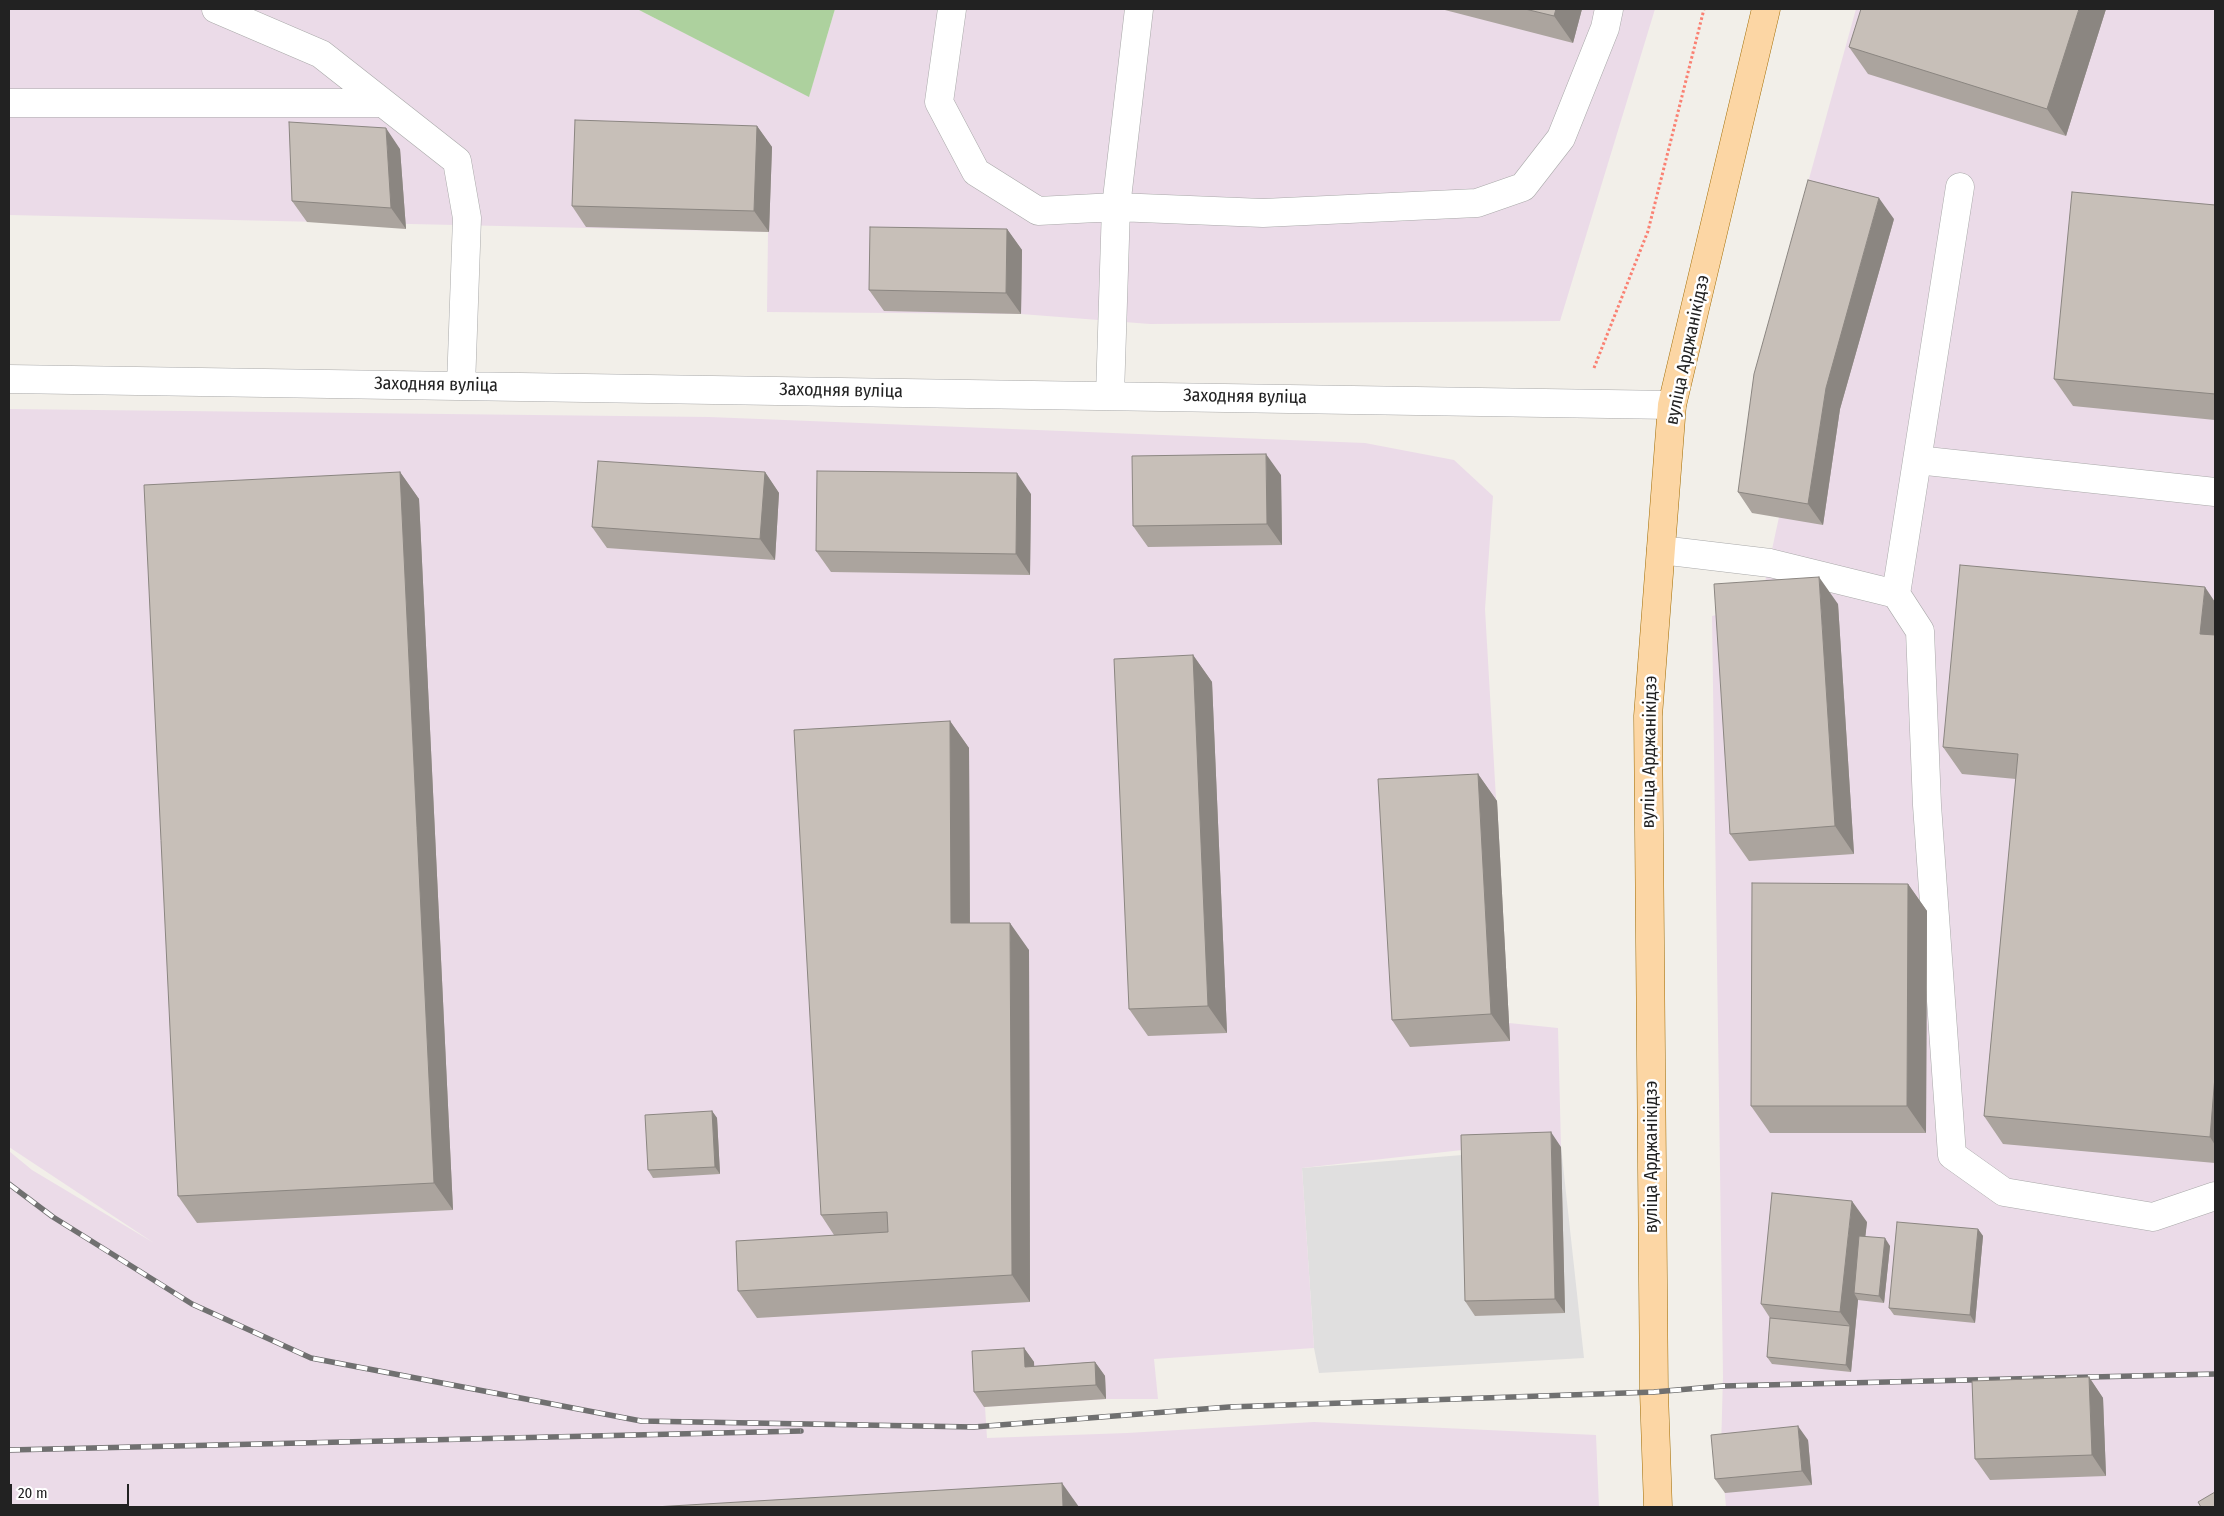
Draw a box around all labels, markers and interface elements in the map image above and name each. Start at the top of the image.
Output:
street label: вуліца Арджанікідзэ [1662,273,1714,427]
street label: Заходняя вуліца [374,373,498,397]
street label: Заходняя вуліца [779,379,903,403]
street label: Заходняя вуліца [1183,385,1307,409]
street label: вуліца Арджанікідзэ [1638,675,1662,829]
street label: вуліца Арджанікідзэ [1641,1081,1663,1233]
scale bar [12,1474,131,1506]
text: 20 m [18,1484,48,1502]

